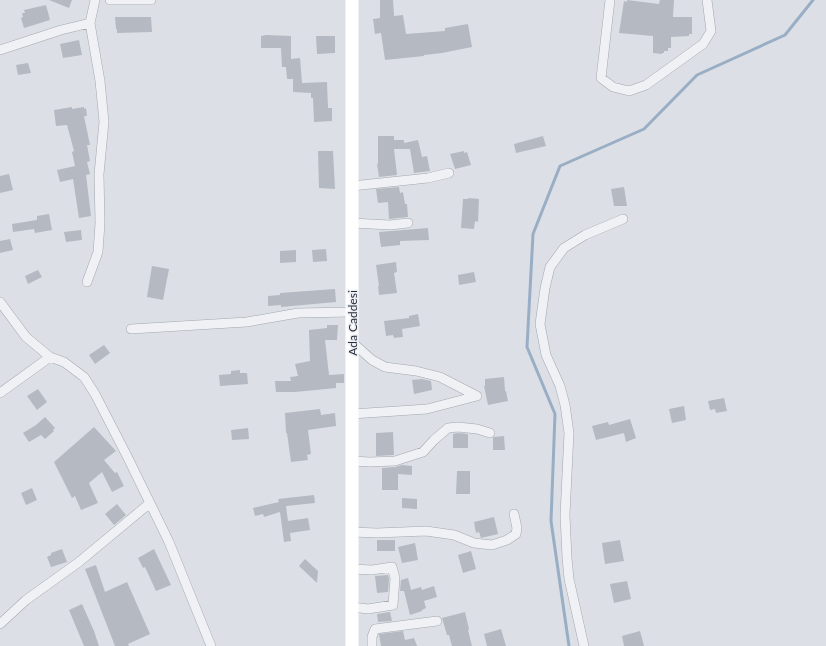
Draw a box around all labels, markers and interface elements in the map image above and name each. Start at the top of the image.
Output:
street label: Ada Caddesi [345,290,360,356]

